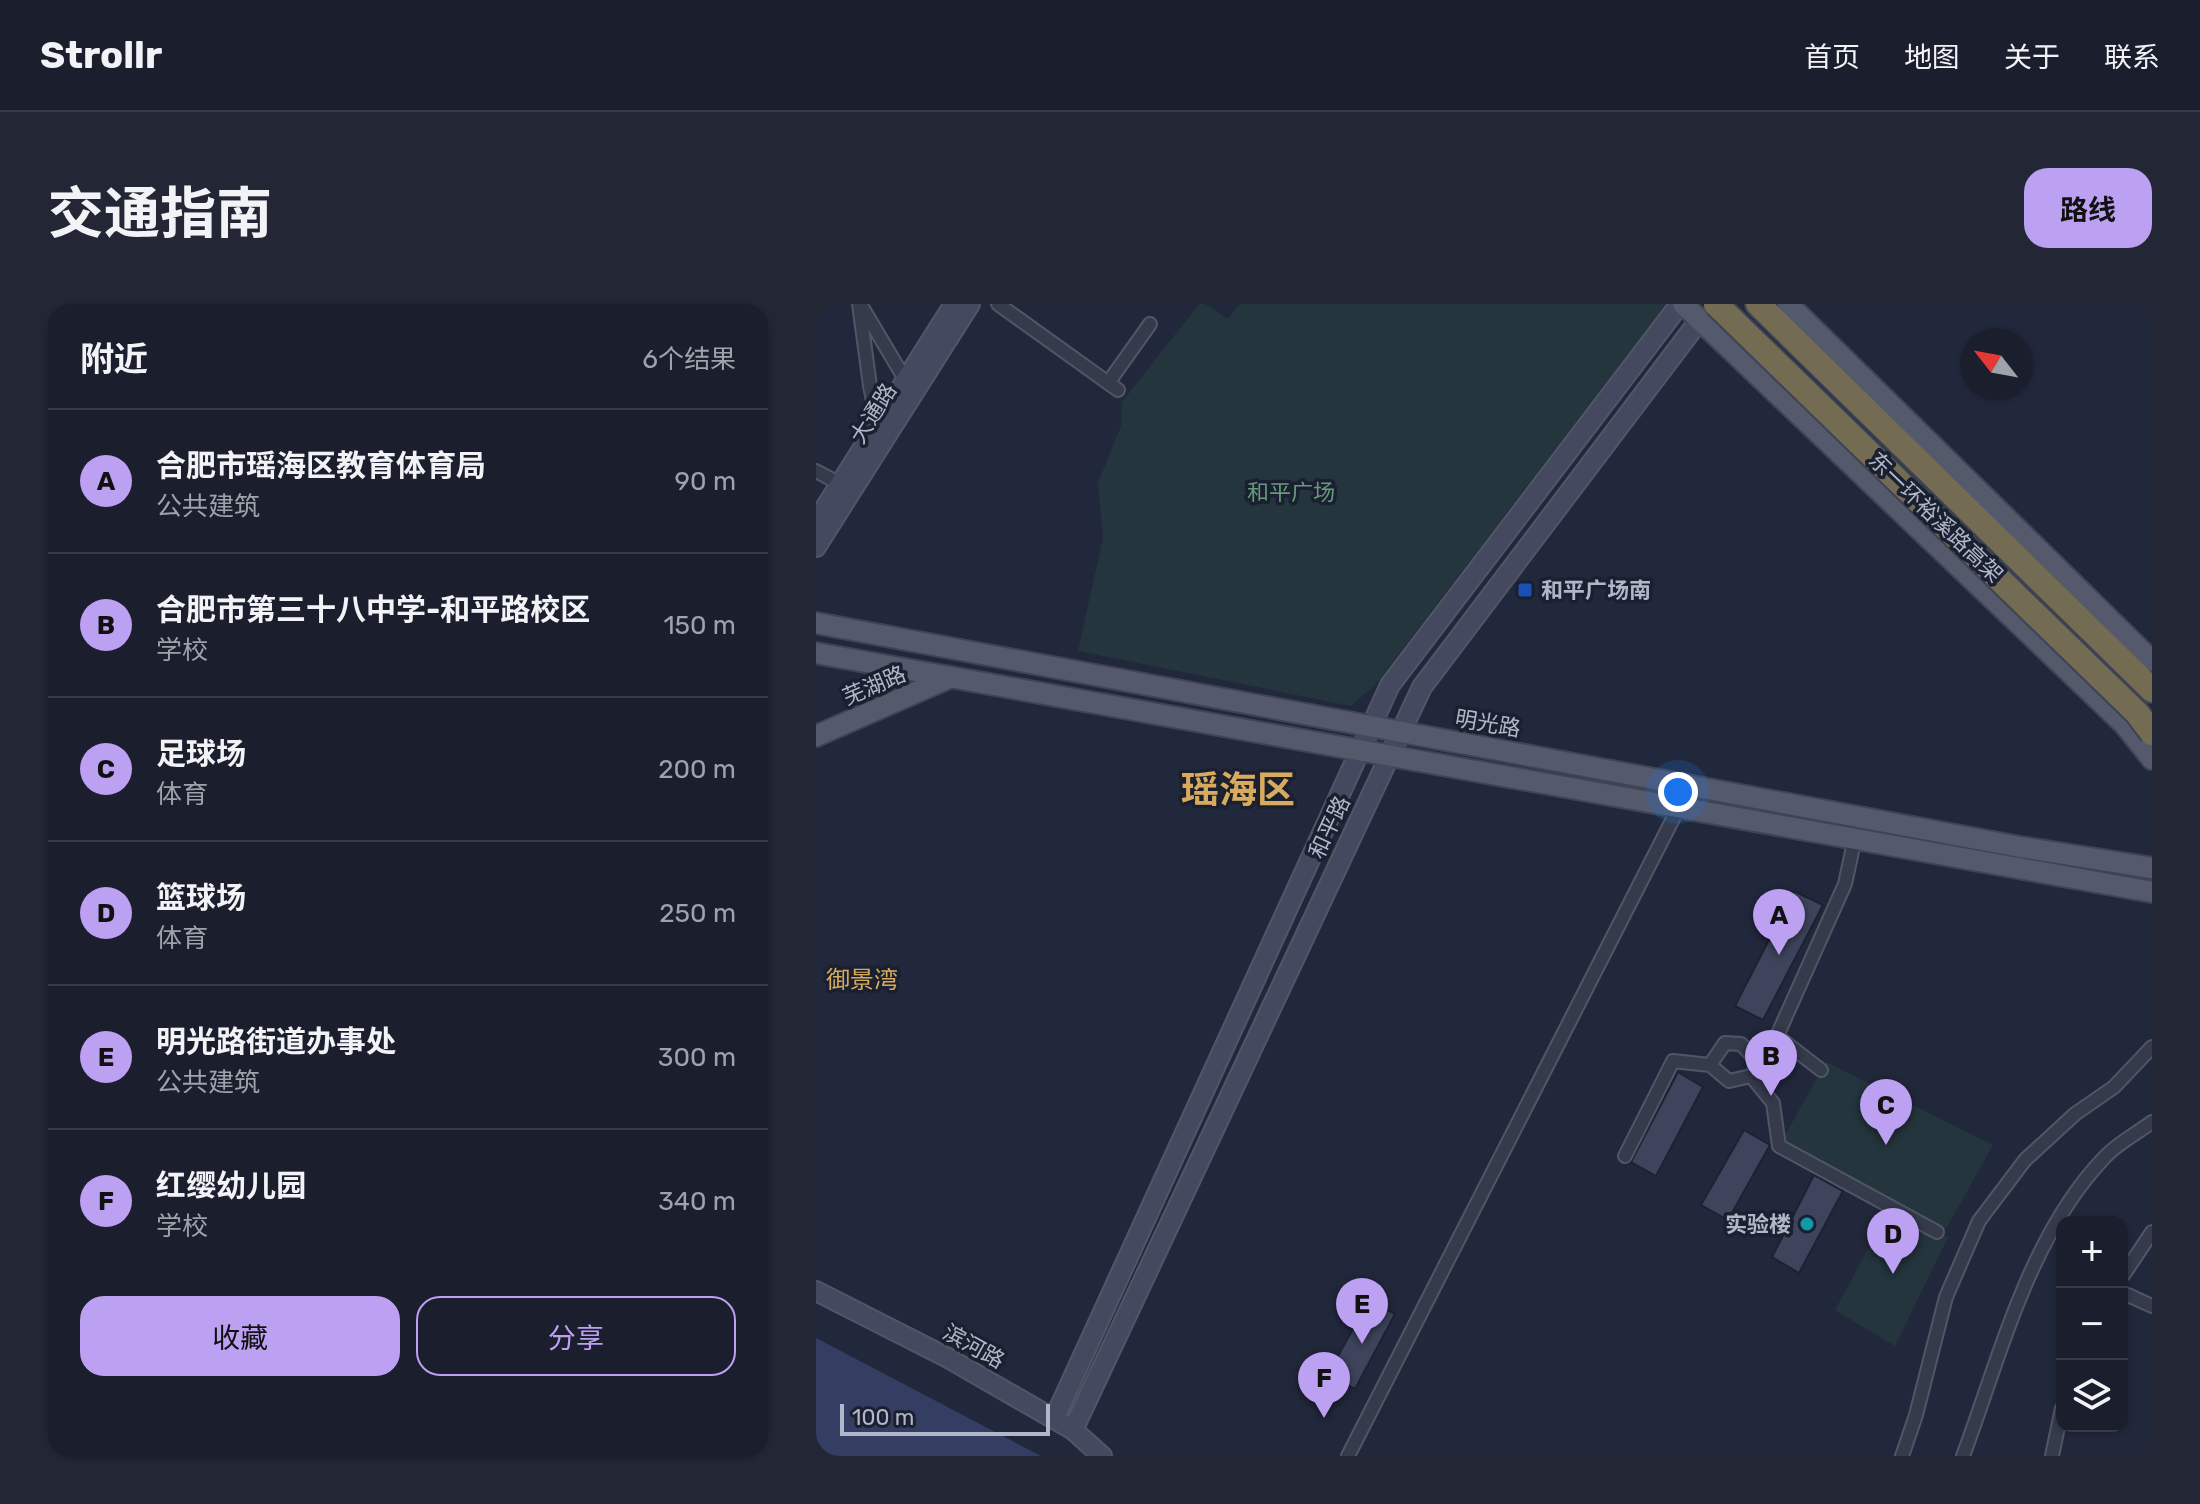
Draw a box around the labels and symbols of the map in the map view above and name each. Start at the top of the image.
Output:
north arrow [1960,328,2032,400]
street label: 大通路 [844,378,902,448]
street label: 东一环裕溪路高架 [1863,447,2008,588]
park label: 和平广场 [1247,479,1335,506]
place label: 和平广场南 [1541,577,1651,604]
marker: 和平广场南 [1516,581,1534,599]
street label: 芜湖路 [839,660,910,711]
street label: 明光路 [1453,704,1523,743]
district label: 瑶海区 [1181,767,1295,813]
your location [1658,772,1698,812]
street label: 和平路 [1303,792,1356,863]
pin: A [1753,889,1805,955]
district label: 御景湾 [826,966,898,994]
pin: B [1745,1030,1797,1096]
pin: C [1860,1079,1912,1145]
pin: D [1867,1208,1919,1274]
place label: 实验楼 [1725,1211,1791,1238]
marker: 实验楼 [1798,1215,1816,1233]
pin: E [1336,1278,1388,1344]
street label: 滨河路 [938,1319,1009,1374]
pin: F [1298,1352,1350,1418]
scale bar [840,1400,1050,1436]

